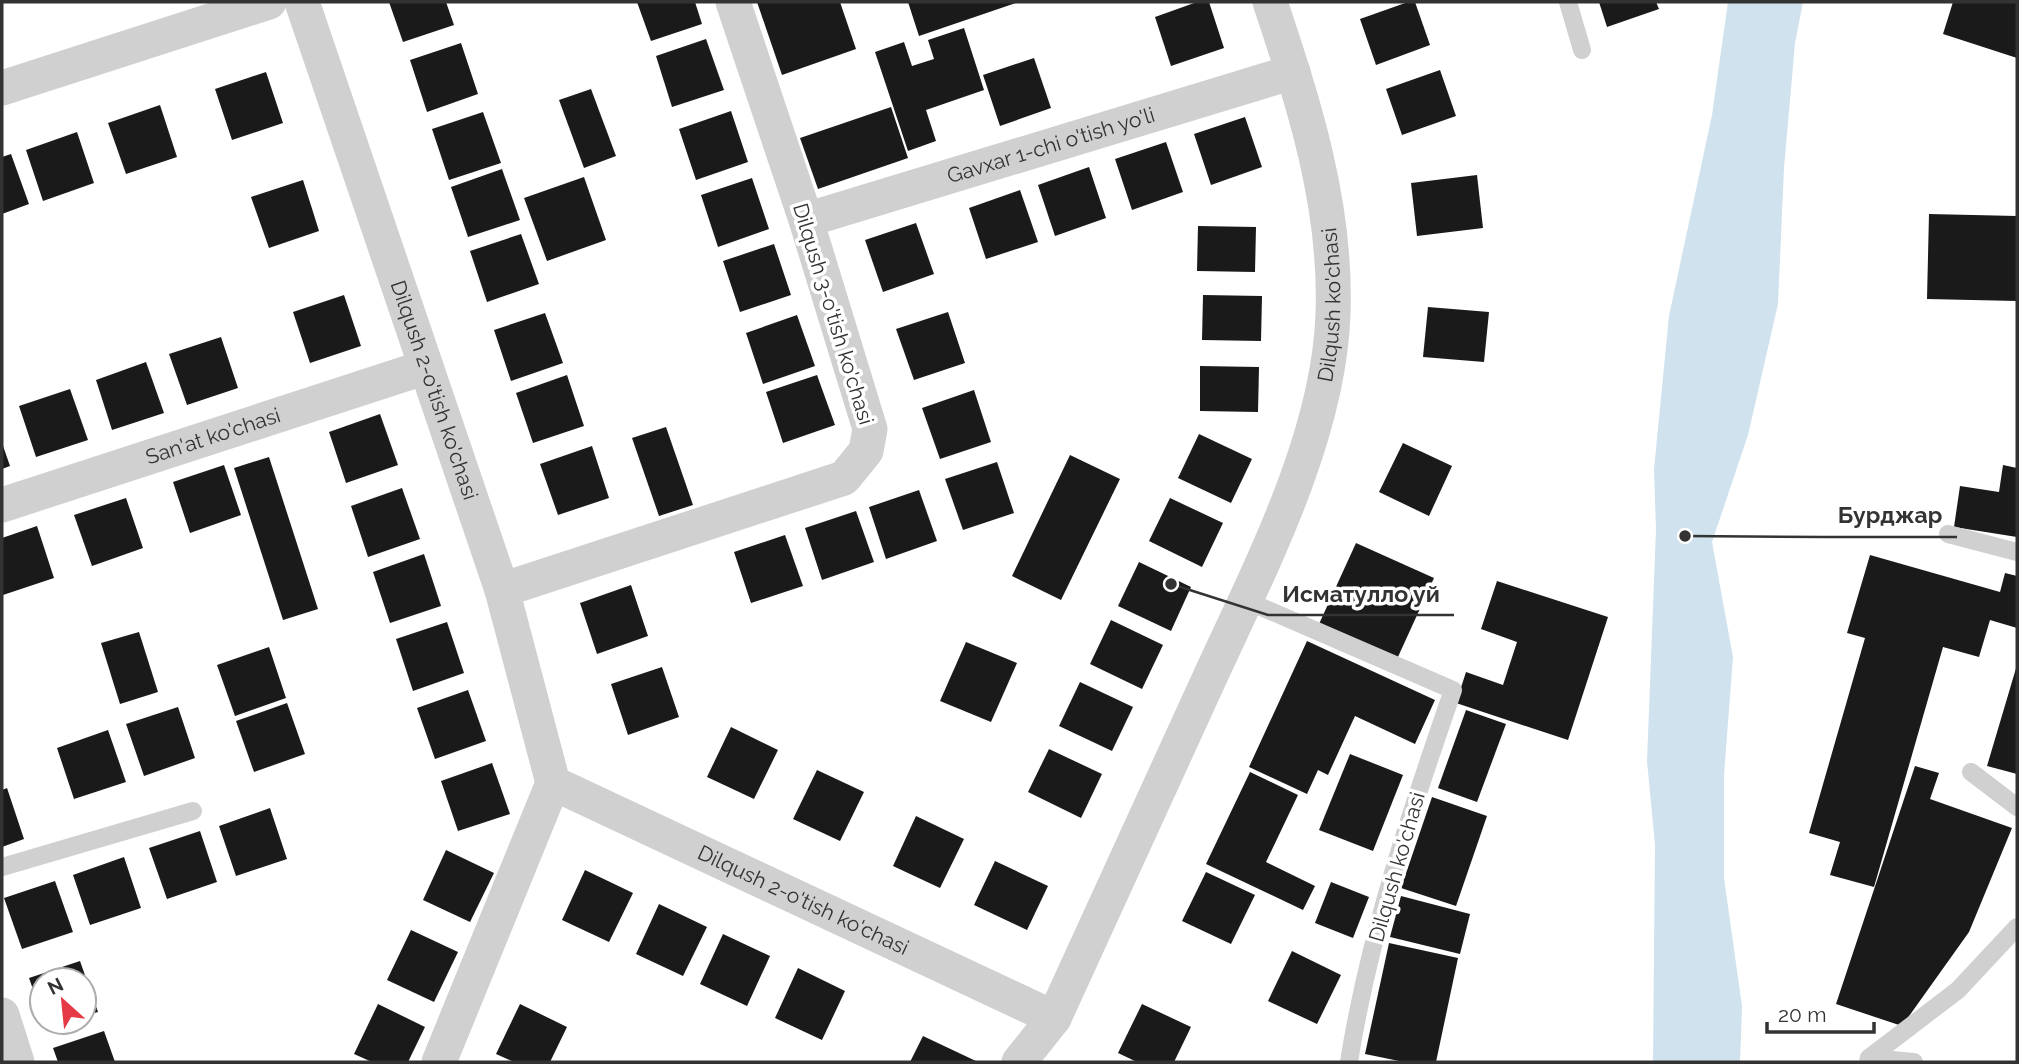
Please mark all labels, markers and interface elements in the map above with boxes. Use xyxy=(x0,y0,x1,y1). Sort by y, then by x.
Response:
street label: Gavxar 1-chi o'tish yo'li xyxy=(944,102,1158,188)
street label: Dilqush 3-o'tish ko'chasi xyxy=(788,200,879,428)
street label: Dilqush ko'chasi xyxy=(1312,226,1345,384)
street label: Dilqush 2-o'tish ko'chasi xyxy=(386,277,483,503)
street label: San'at ko'chasi xyxy=(142,402,284,469)
callout: Бурджар xyxy=(1824,493,1957,537)
text: Бурджар xyxy=(1838,501,1942,528)
callout: Исматулло уй xyxy=(1268,571,1454,615)
text: Исматулло уй xyxy=(1282,580,1440,607)
street label: Dilqush ko'chasi xyxy=(1363,789,1430,945)
street label: Dilqush 2-o'tish ko'chasi xyxy=(694,840,913,960)
north arrow xyxy=(28,966,98,1036)
text: N xyxy=(44,973,67,999)
scale bar xyxy=(1767,990,1874,1034)
text: 20 m xyxy=(1778,1002,1826,1027)

